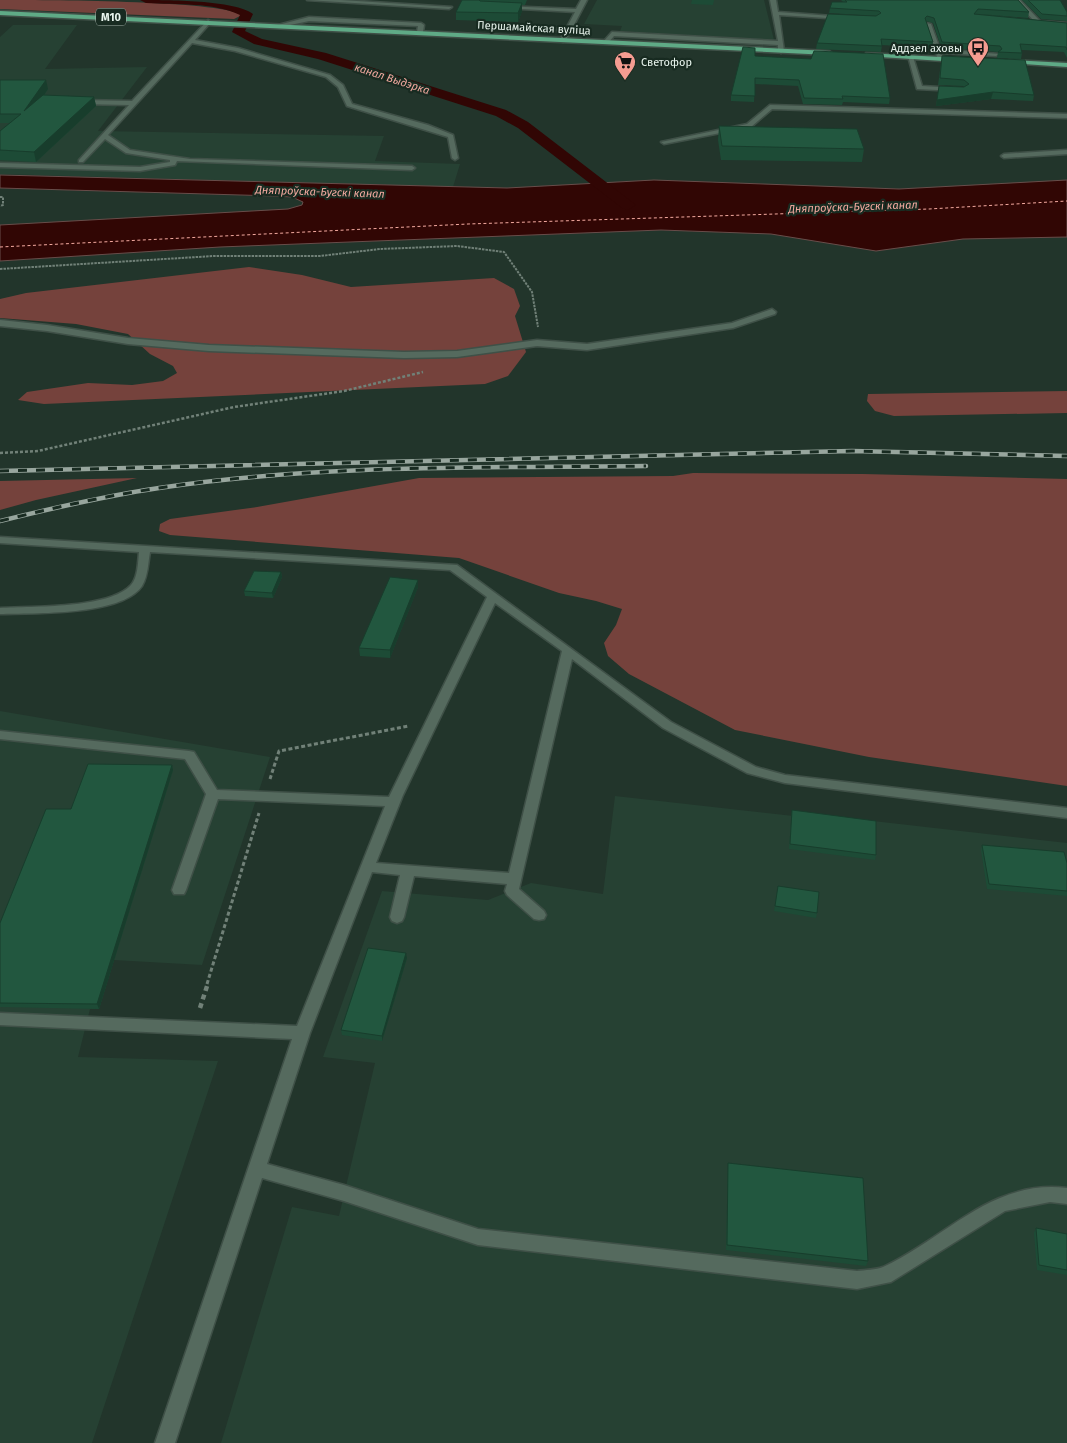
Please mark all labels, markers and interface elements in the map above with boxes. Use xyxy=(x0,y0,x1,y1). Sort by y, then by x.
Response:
road number: М10 xyxy=(96,8,126,26)
street label: Першамайская вуліца xyxy=(477,19,591,37)
bus stop icon: Аддзел аховы xyxy=(966,36,990,67)
place label: Аддзел аховы xyxy=(891,42,962,55)
supermarket icon: Светофор xyxy=(613,50,637,81)
place label: Светофор xyxy=(641,56,692,69)
water label: канал Выдэрка xyxy=(353,61,431,97)
water label: Дняпроўска-Бугскі канал xyxy=(254,183,385,201)
water label: Дняпроўска-Бугскі канал xyxy=(787,198,918,216)

